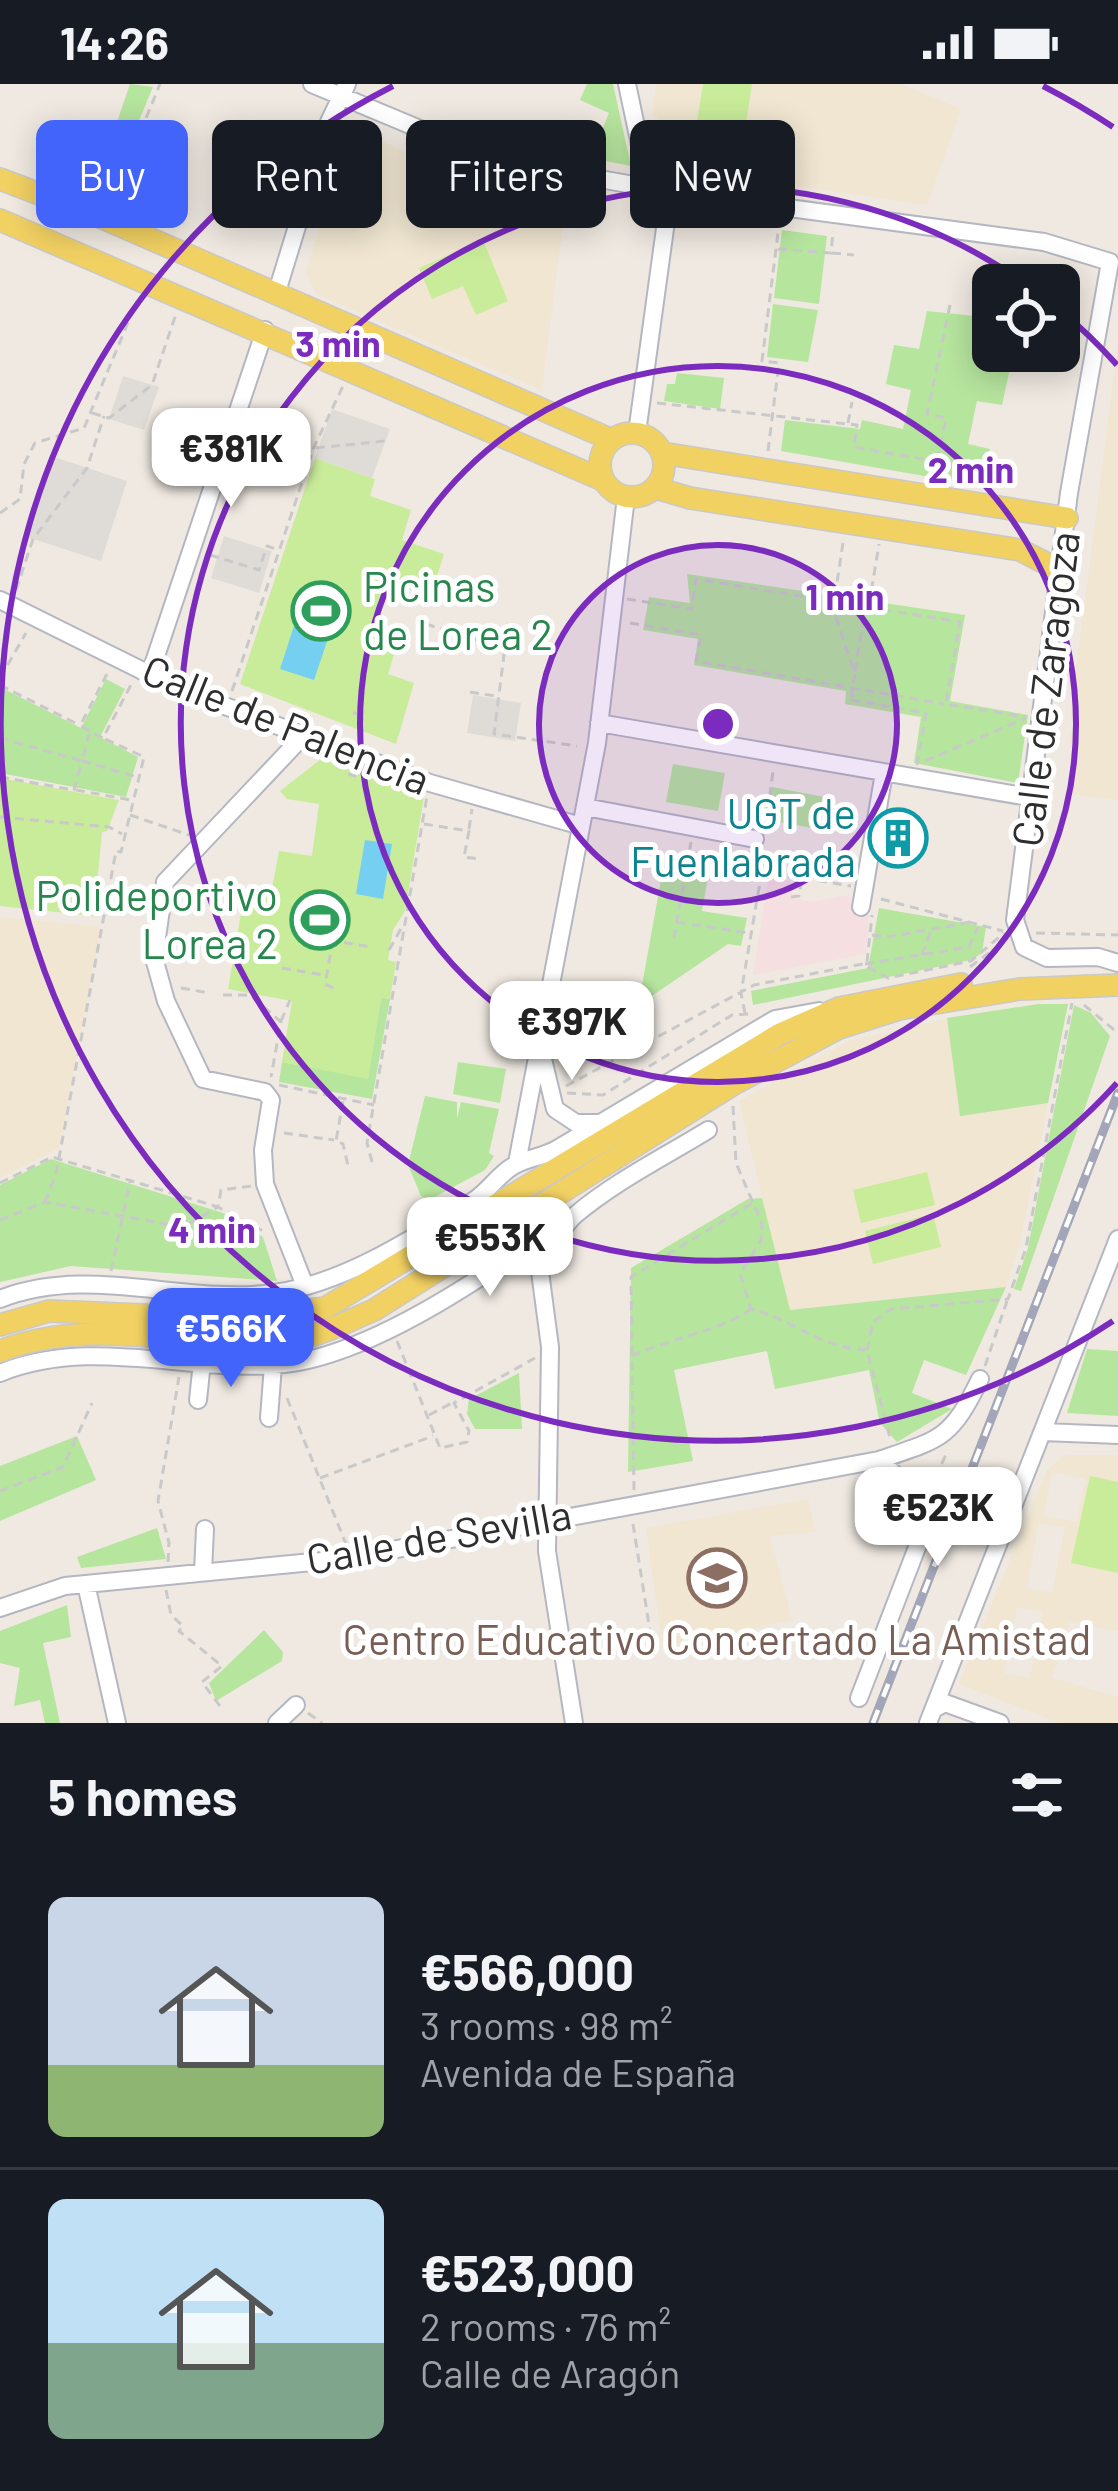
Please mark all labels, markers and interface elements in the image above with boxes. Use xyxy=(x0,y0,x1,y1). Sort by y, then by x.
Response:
text: 14:26 xyxy=(60,15,169,69)
chip: Buy xyxy=(36,120,188,228)
chip: Rent xyxy=(212,120,382,228)
chip: Filters xyxy=(406,120,606,228)
chip: New xyxy=(630,120,795,228)
map controls xyxy=(972,264,1080,372)
button: locate xyxy=(972,264,1080,372)
text: 3 min xyxy=(295,321,381,364)
pin: €381K xyxy=(147,408,315,510)
text: €381K xyxy=(179,423,283,470)
text: 2 min xyxy=(928,447,1014,490)
street label: Calle de Zaragoza xyxy=(1000,528,1089,849)
place label: Picinas de Lorea 2 xyxy=(363,560,553,658)
text: 1 min xyxy=(806,574,884,617)
sports icon: Picinas de Lorea 2 xyxy=(290,580,352,642)
street label: Calle de Palencia xyxy=(136,643,438,803)
centre of rings xyxy=(697,703,739,745)
place label: UGT de Fuenlabrada xyxy=(630,787,856,885)
building icon: UGT de Fuenlabrada xyxy=(867,807,929,869)
place label: Polideportivo Lorea 2 xyxy=(36,869,278,967)
sports icon: Polideportivo Lorea 2 xyxy=(289,889,351,951)
pin: €397K xyxy=(488,981,656,1083)
text: €397K xyxy=(517,996,627,1043)
pin: €553K xyxy=(406,1197,574,1299)
text: 4 min xyxy=(168,1207,256,1250)
text: €553K xyxy=(434,1212,546,1259)
pin: €566K xyxy=(147,1288,315,1390)
text: €566K xyxy=(175,1303,287,1350)
pin: €523K xyxy=(854,1467,1022,1569)
text: €523K xyxy=(882,1482,994,1529)
street label: Calle de Sevilla xyxy=(302,1487,575,1583)
school or university icon: Centro Educativo Concertado La Amistad xyxy=(686,1547,748,1609)
place label: Centro Educativo Concertado La Amistad xyxy=(343,1613,1091,1663)
icon: filters xyxy=(1004,1762,1070,1828)
text: 5 homes xyxy=(48,1765,237,1826)
text: €566,000 xyxy=(420,1940,634,2001)
icon: home xyxy=(144,1945,288,2089)
text: 3 rooms · 98 m² xyxy=(420,2001,673,2048)
text: Avenida de España xyxy=(420,2048,736,2095)
text: €523,000 xyxy=(420,2241,635,2302)
icon: home xyxy=(144,2247,288,2391)
text: 2 rooms · 76 m² xyxy=(420,2302,671,2349)
text: Calle de Aragón xyxy=(420,2349,680,2396)

